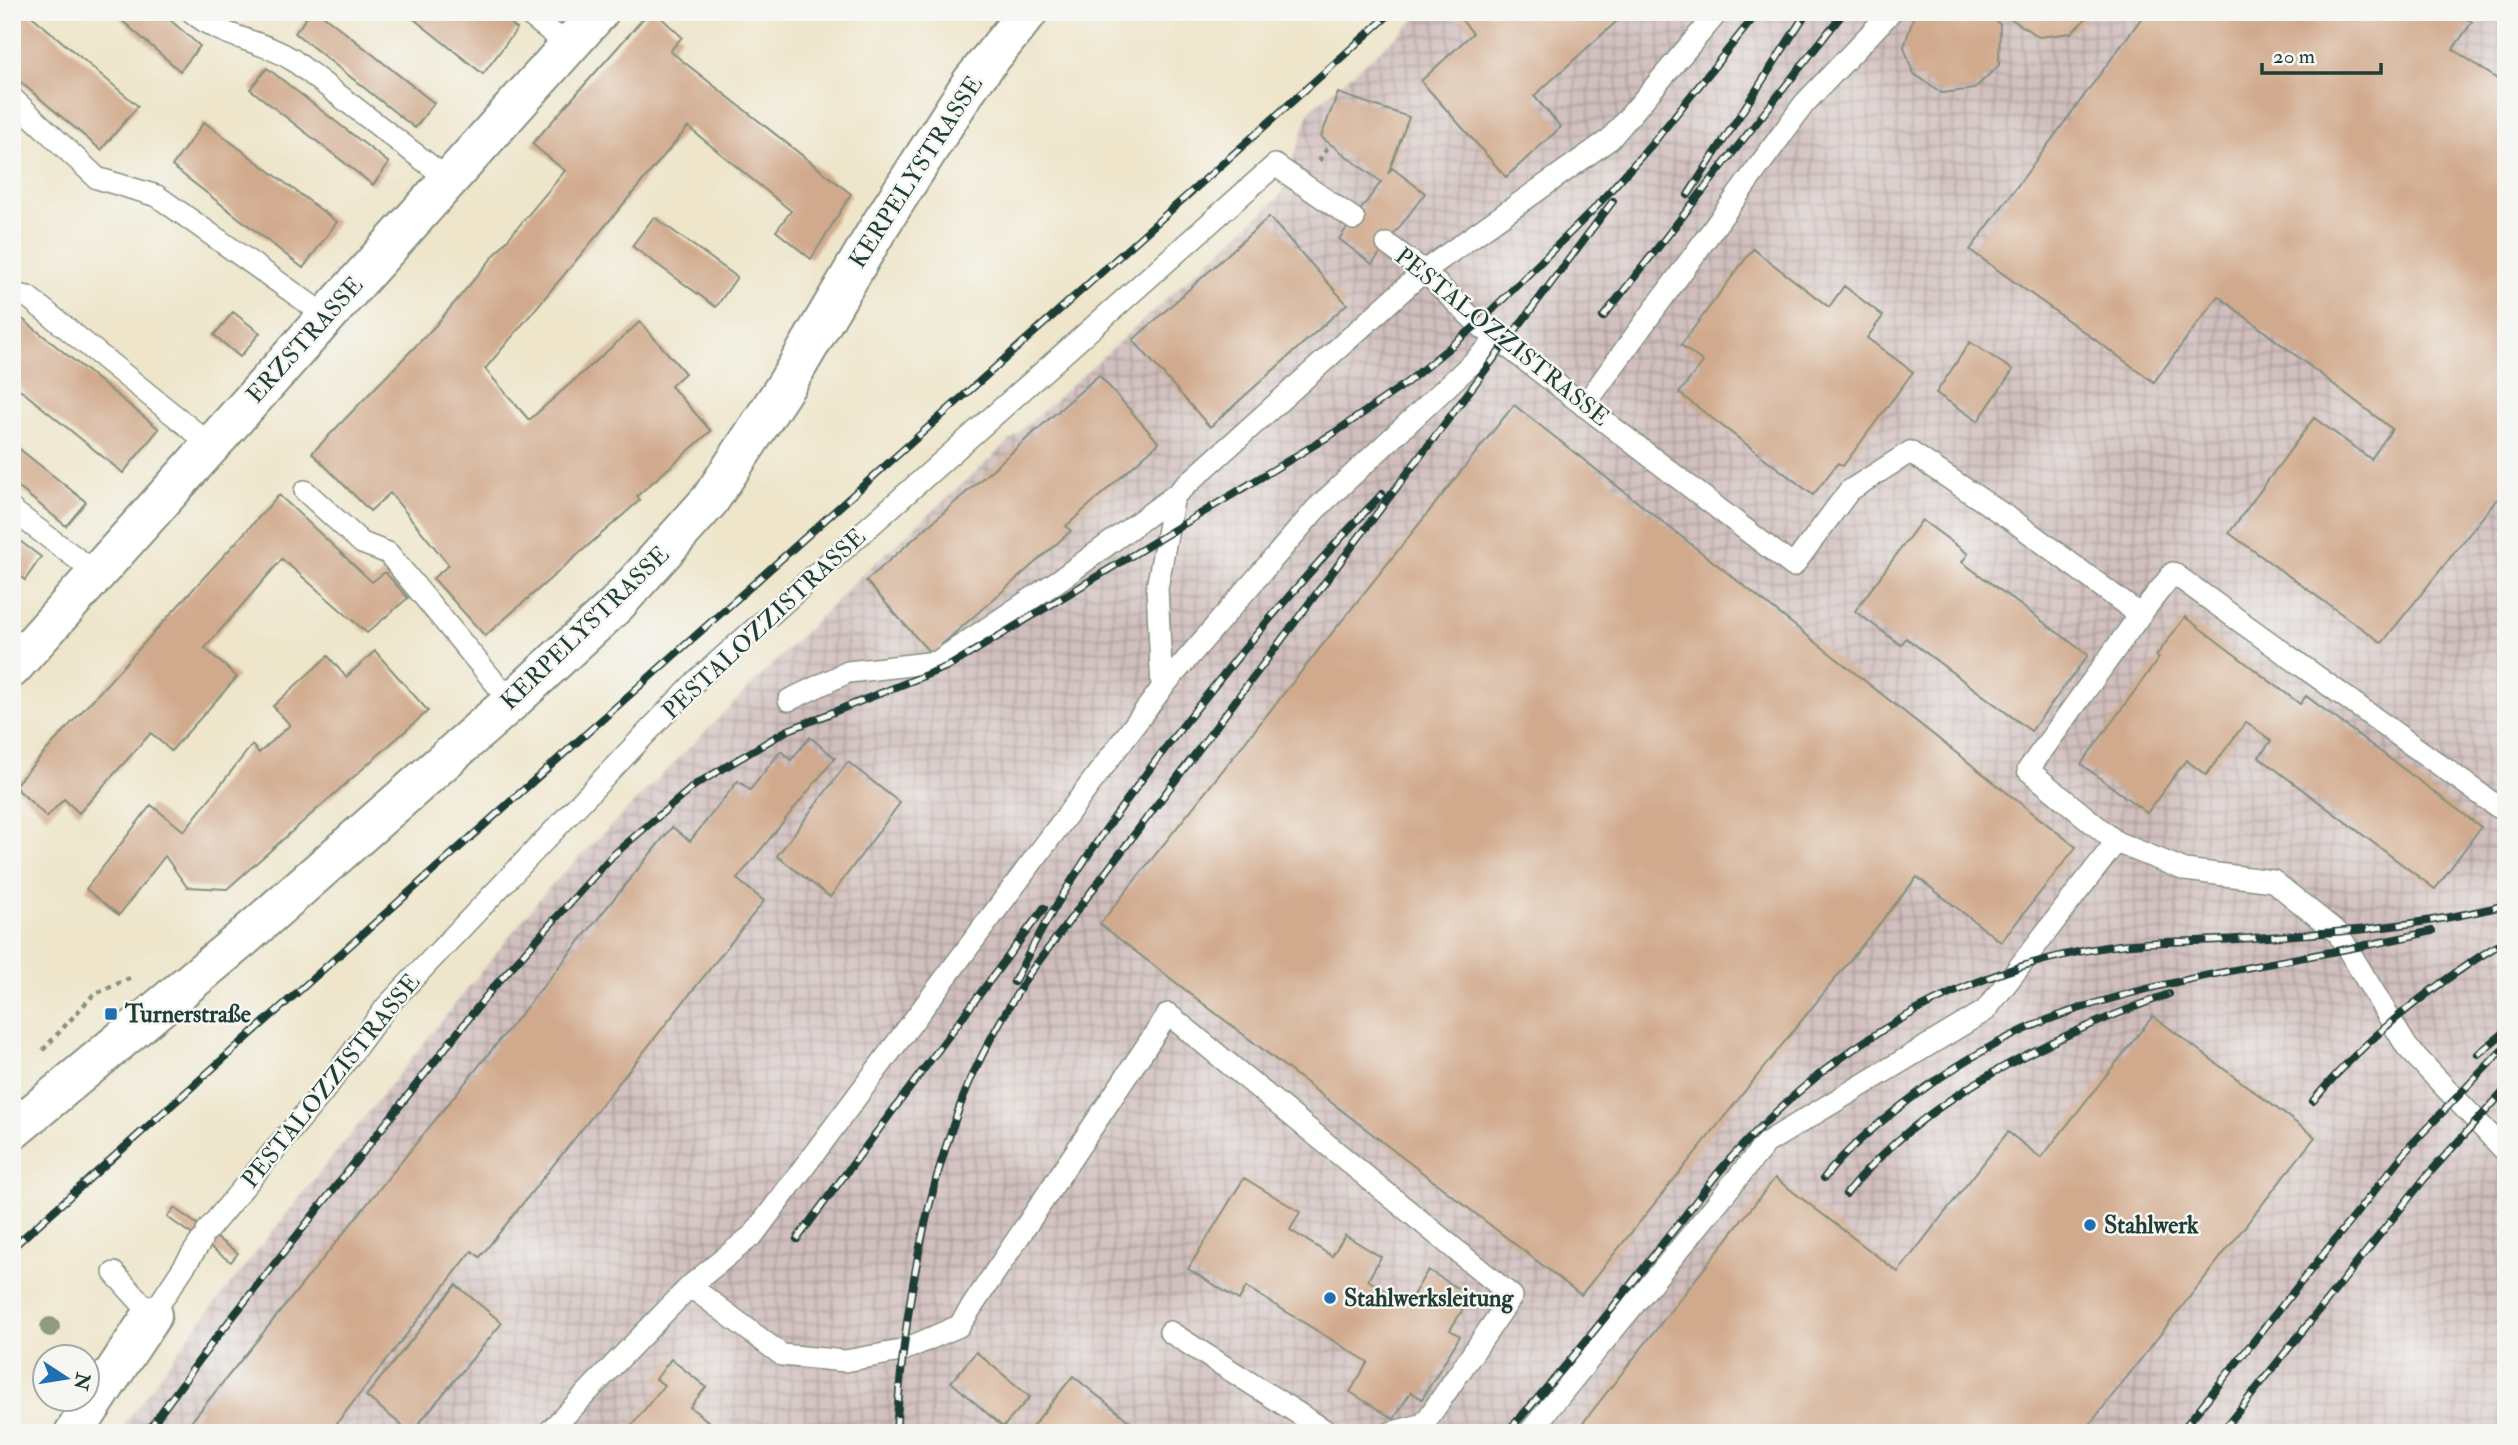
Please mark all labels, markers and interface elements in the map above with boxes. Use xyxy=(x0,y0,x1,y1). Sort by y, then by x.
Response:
scale bar xyxy=(2262,32,2382,76)
text: 20 m xyxy=(2273,43,2315,70)
street label: KERPELYSTRASSE xyxy=(842,70,990,274)
street label: PESTALOZZISTRASSE xyxy=(1388,241,1616,433)
street label: ERZSTRASSE xyxy=(240,270,370,410)
street label: PESTALOZZISTRASSE xyxy=(656,522,872,726)
street label: KERPELYSTRASSE xyxy=(494,539,676,717)
street label: PESTALOZZISTRASSE xyxy=(235,967,427,1195)
place label: Turnerstraße xyxy=(124,999,251,1030)
marker: Turnerstraße xyxy=(103,1006,119,1022)
place label: Stahlwerk xyxy=(2104,1210,2199,1241)
marker: Stahlwerk xyxy=(2082,1217,2098,1233)
place label: Stahlwerksleitung xyxy=(1344,1283,1514,1314)
marker: Stahlwerksleitung xyxy=(1322,1290,1338,1306)
north arrow xyxy=(32,1344,102,1414)
text: N xyxy=(68,1370,95,1393)

